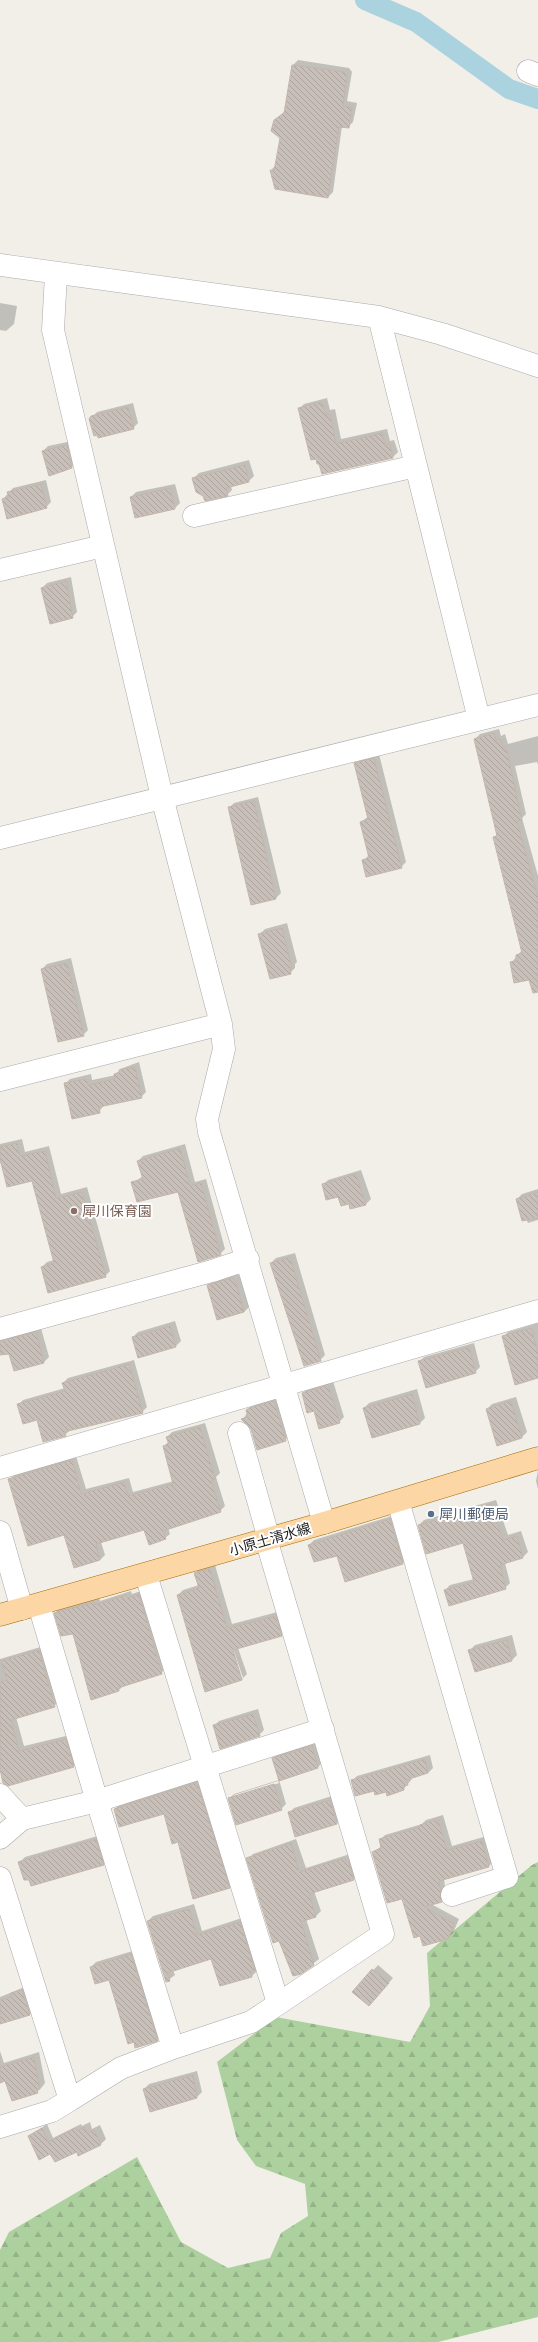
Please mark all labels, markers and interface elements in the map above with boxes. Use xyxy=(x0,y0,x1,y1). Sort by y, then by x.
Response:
place label: 犀川保育園 xyxy=(82,1203,152,1219)
marker: 犀川保育園 xyxy=(69,1206,79,1216)
place label: 犀川郵便局 xyxy=(439,1506,509,1522)
marker: 犀川郵便局 xyxy=(426,1509,436,1519)
street label: 小原土清水線 xyxy=(227,1520,313,1558)

